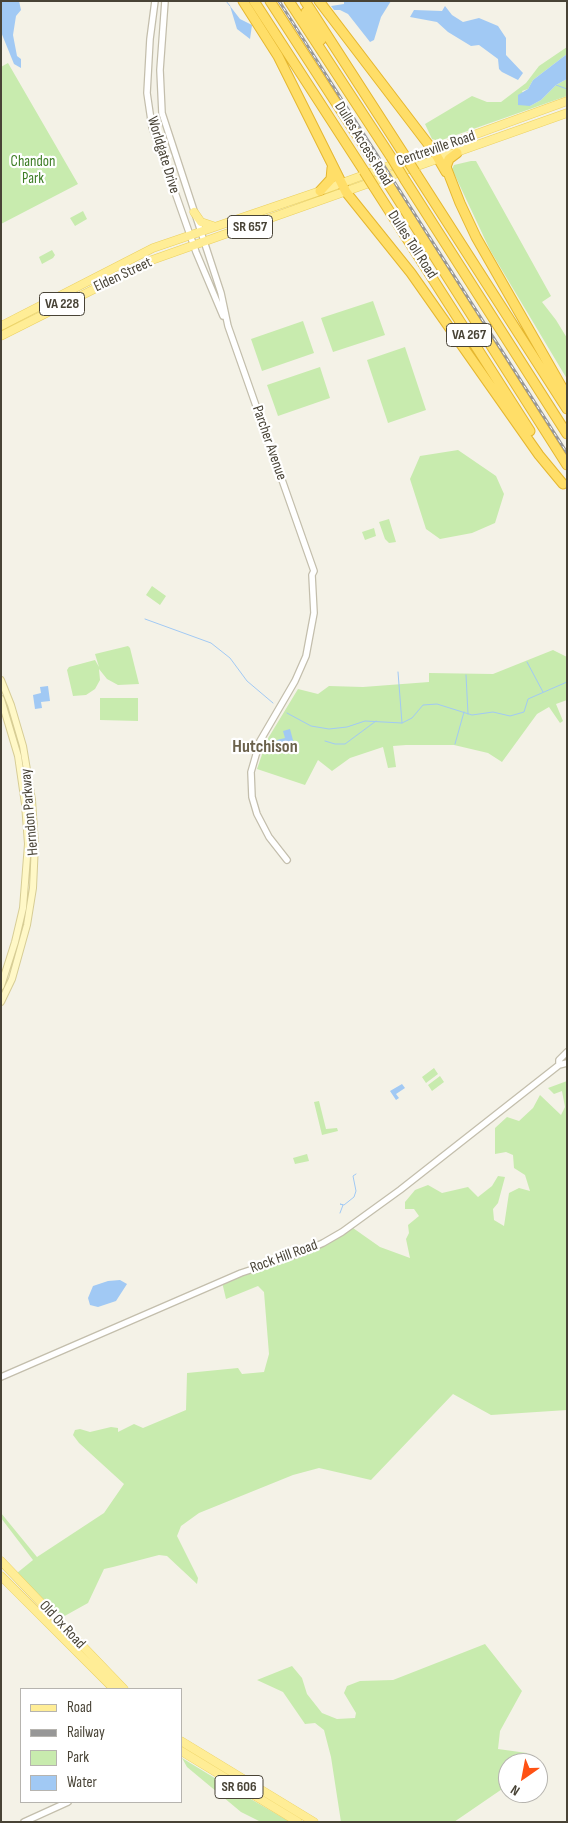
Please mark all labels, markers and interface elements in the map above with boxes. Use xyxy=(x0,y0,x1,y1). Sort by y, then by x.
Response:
street label: Dulles Access Road xyxy=(330,99,396,189)
street label: Worldgate Drive xyxy=(143,114,183,196)
street label: Centreville Road xyxy=(394,127,478,171)
park label: Chandon Park xyxy=(11,153,55,188)
street label: Dulles Toll Road xyxy=(383,208,441,282)
road number: SR 657 xyxy=(228,216,272,238)
street label: Elden Street xyxy=(91,254,155,296)
road number: VA 228 xyxy=(40,292,84,316)
road number: VA 267 xyxy=(446,324,492,346)
street label: Parcher Avenue xyxy=(248,403,290,483)
district label: Hutchison xyxy=(232,736,298,758)
street label: Herndon Parkway xyxy=(17,768,43,856)
street label: Rock Hill Road xyxy=(248,1236,320,1278)
street label: Old Ox Road xyxy=(35,1597,89,1653)
legend xyxy=(20,1688,182,1803)
text: Road xyxy=(67,1698,92,1717)
text: Railway xyxy=(67,1723,105,1742)
text: Park xyxy=(67,1748,89,1767)
north arrow xyxy=(498,1753,548,1803)
text: Water xyxy=(67,1773,97,1792)
road number: SR 606 xyxy=(215,1775,263,1798)
text: N xyxy=(507,1781,523,1799)

